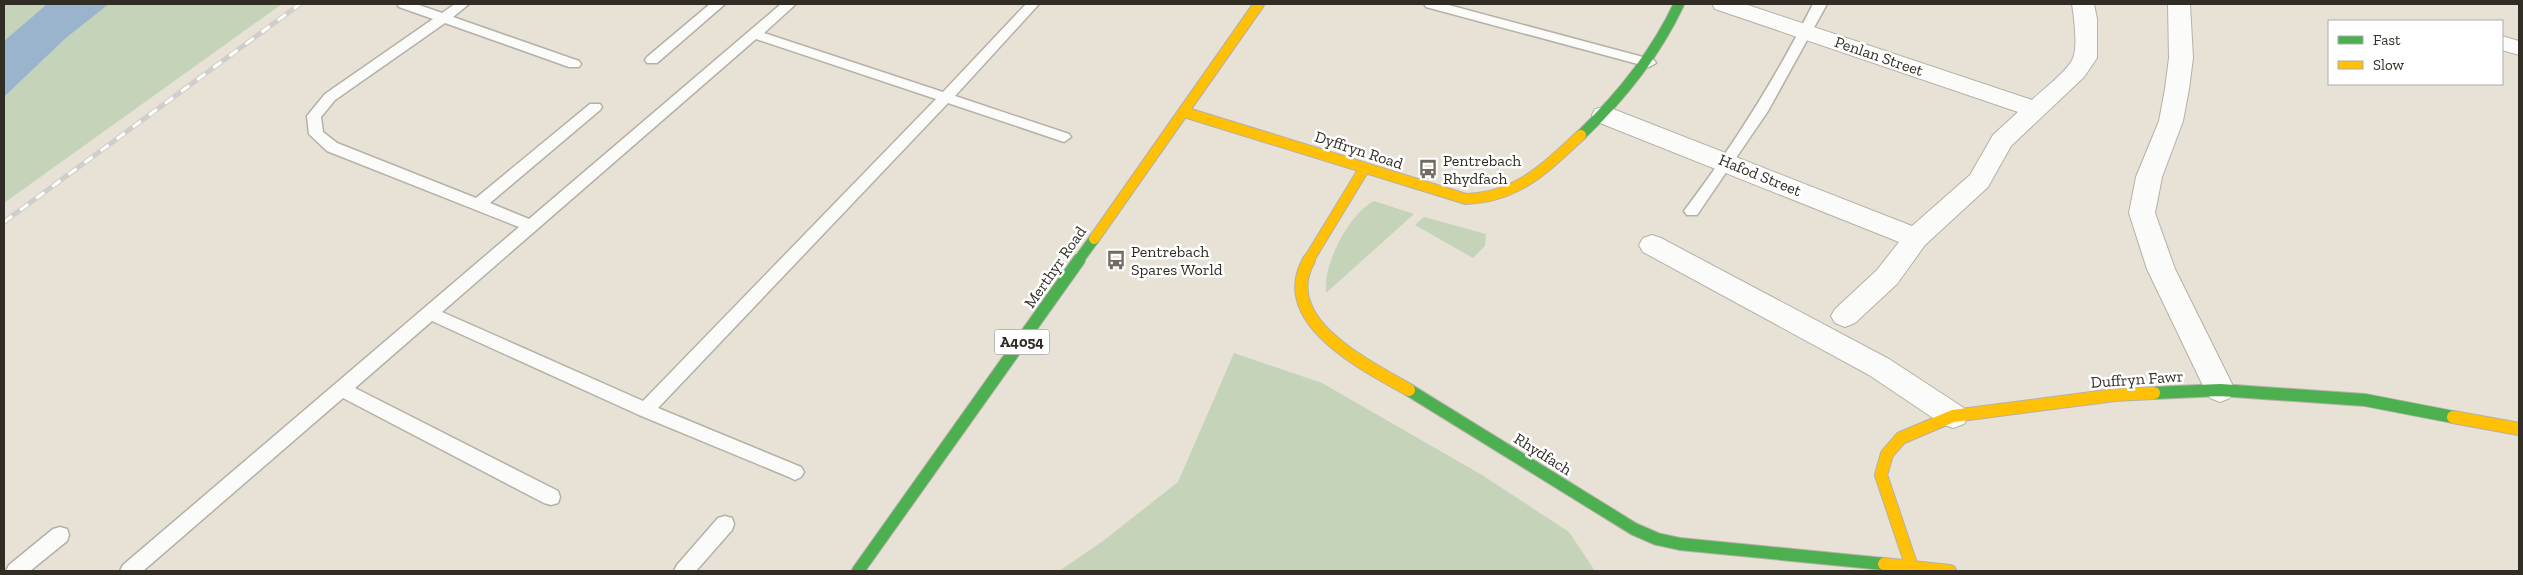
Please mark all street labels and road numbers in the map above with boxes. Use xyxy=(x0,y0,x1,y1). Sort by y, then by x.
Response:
street label: Penlan Street xyxy=(1832,32,1926,80)
street label: Dyffryn Road xyxy=(1313,127,1406,173)
street label: Hafod Street xyxy=(1716,150,1804,200)
street label: Merthyr Road xyxy=(1020,222,1090,311)
road number: A4054 xyxy=(994,330,1050,354)
street label: Duffryn Fawr xyxy=(2090,366,2184,392)
street label: Rhydfach xyxy=(1511,429,1575,479)

